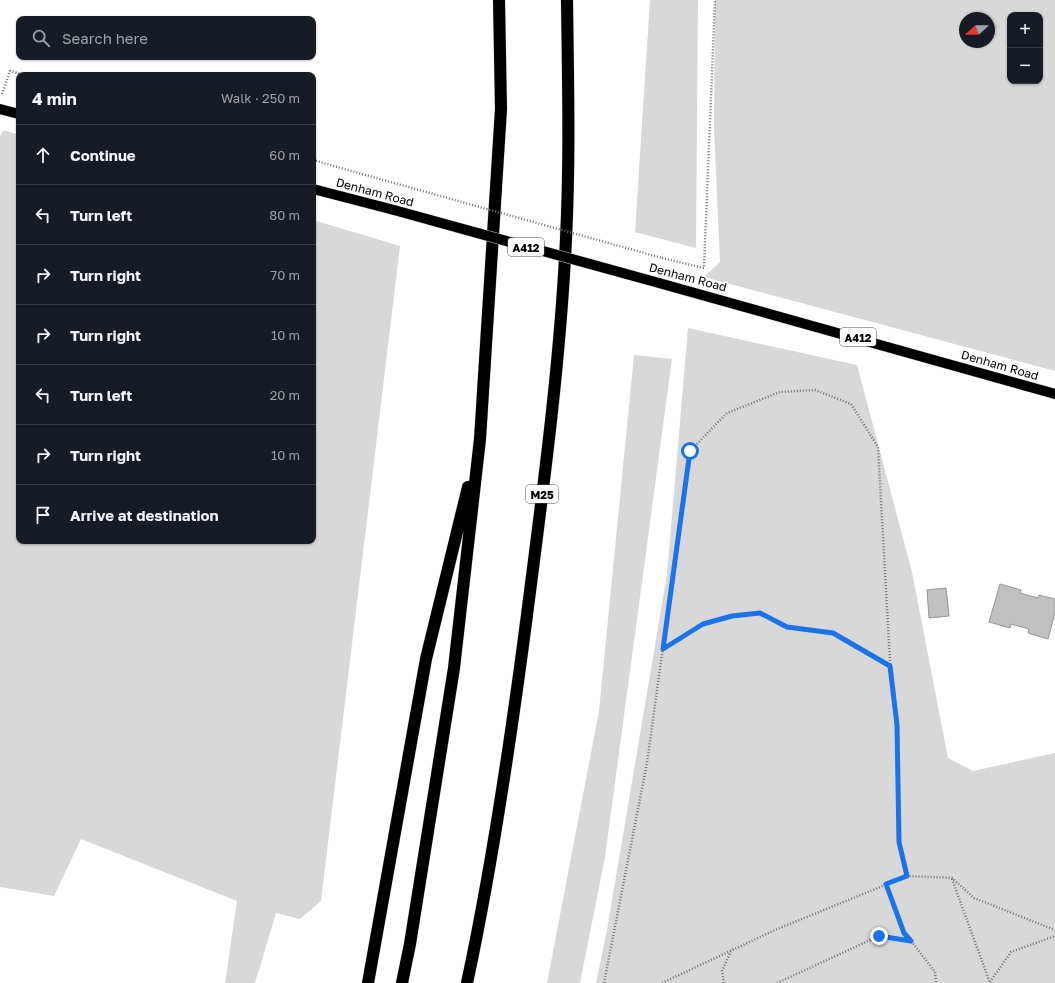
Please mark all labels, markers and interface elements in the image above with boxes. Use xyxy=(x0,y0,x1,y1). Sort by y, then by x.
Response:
north arrow xyxy=(959,12,995,48)
map controls xyxy=(1007,12,1043,84)
button: + xyxy=(1007,12,1043,48)
search box xyxy=(16,16,316,60)
icon: search xyxy=(30,27,52,49)
text: Search here xyxy=(62,29,148,47)
button: − xyxy=(1007,48,1043,84)
text: 4 min xyxy=(32,88,77,109)
text: Walk · 250 m xyxy=(221,90,300,106)
icon: ahead xyxy=(32,144,54,166)
text: Continue xyxy=(70,146,136,164)
text: 60 m xyxy=(269,147,300,163)
street label: Denham Road xyxy=(334,174,416,210)
icon: left xyxy=(32,204,54,226)
text: Turn left xyxy=(70,206,132,224)
text: 80 m xyxy=(269,207,300,223)
road number: A412 xyxy=(508,238,544,256)
street label: Denham Road xyxy=(647,259,729,295)
icon: right xyxy=(32,264,54,286)
text: Turn right xyxy=(70,266,141,284)
text: 70 m xyxy=(270,267,300,283)
icon: right xyxy=(32,324,54,346)
text: Turn right xyxy=(70,326,141,344)
text: 10 m xyxy=(271,327,300,343)
road number: A412 xyxy=(840,328,876,346)
street label: Denham Road xyxy=(960,347,1040,383)
icon: left xyxy=(32,384,54,406)
text: Turn left xyxy=(70,386,132,404)
text: 20 m xyxy=(270,387,300,403)
route start xyxy=(681,442,699,460)
icon: right xyxy=(32,444,54,466)
text: Turn right xyxy=(70,446,141,464)
text: 10 m xyxy=(271,447,300,463)
road number: M25 xyxy=(526,485,558,503)
icon: arrive xyxy=(32,504,54,526)
text: Arrive at destination xyxy=(70,506,219,524)
route end xyxy=(870,927,888,945)

